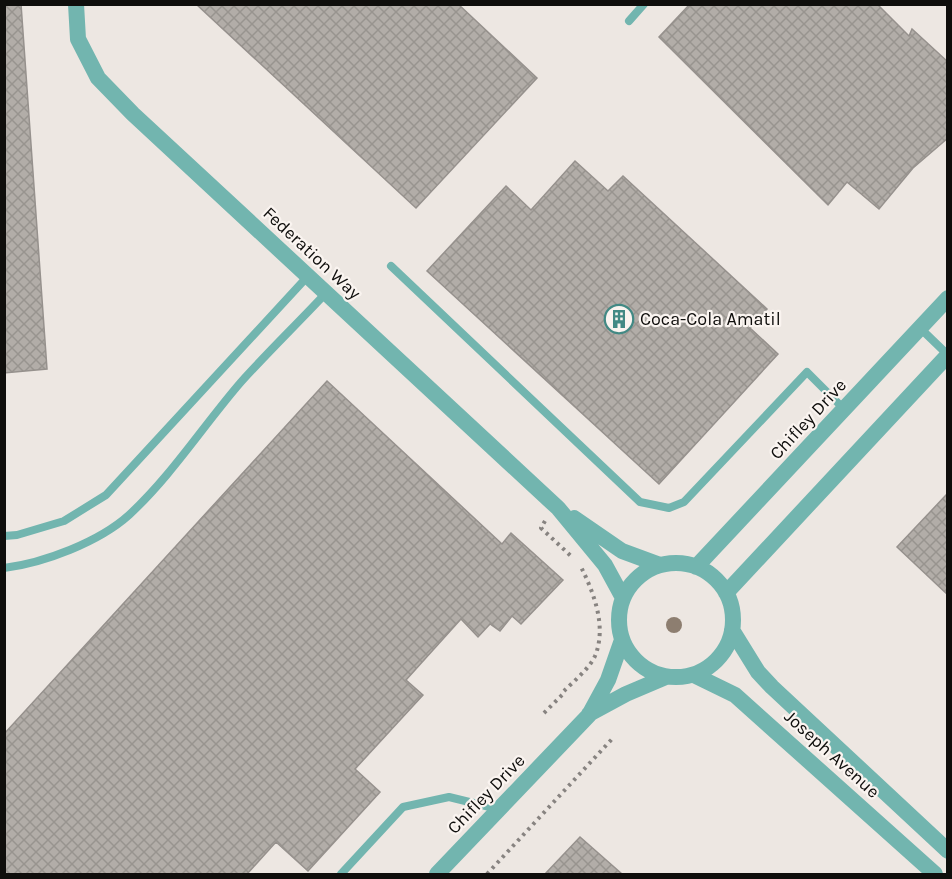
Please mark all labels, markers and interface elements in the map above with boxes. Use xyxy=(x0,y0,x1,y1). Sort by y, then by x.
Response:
street label: Federation Way xyxy=(259,202,366,304)
building icon: Coca-Cola Amatil xyxy=(603,303,635,335)
place label: Coca-Cola Amatil xyxy=(640,308,781,330)
street label: Chifley Drive xyxy=(765,374,851,464)
street label: Joseph Avenue xyxy=(780,705,884,803)
street label: Chifley Drive xyxy=(443,750,529,838)

